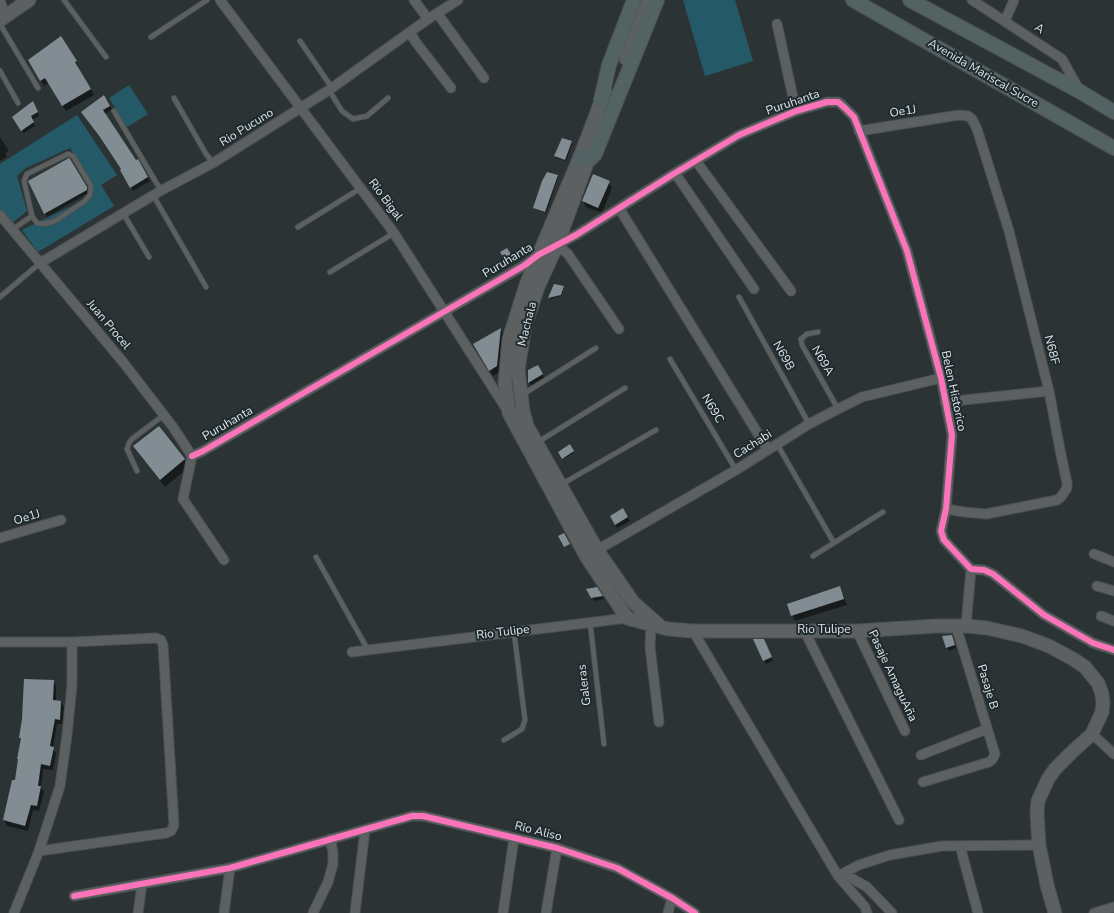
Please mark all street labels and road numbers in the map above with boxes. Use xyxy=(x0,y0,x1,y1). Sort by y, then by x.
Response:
street label: A xyxy=(1031,21,1047,37)
street label: Avenida Mariscal Sucre xyxy=(925,36,1041,112)
street label: Puruhanta xyxy=(764,87,822,119)
street label: Oe1J xyxy=(889,103,917,121)
street label: Rio Pucuno xyxy=(217,106,277,150)
street label: Rio Bigal xyxy=(365,176,405,224)
street label: Puruhanta xyxy=(480,240,536,282)
street label: Juan Procel xyxy=(83,297,133,353)
street label: Machala xyxy=(516,300,540,348)
street label: N68F xyxy=(1040,334,1062,366)
street label: N69B xyxy=(769,339,797,373)
street label: N69A xyxy=(808,344,836,378)
street label: Belen Historico xyxy=(937,349,969,433)
street label: N69C xyxy=(698,392,726,426)
street label: Puruhanta xyxy=(200,404,256,444)
street label: Cachabi xyxy=(731,428,775,462)
street label: Oe1J xyxy=(12,507,42,529)
street label: Rio Tulipe xyxy=(476,623,530,643)
street label: Rio Tulipe xyxy=(797,623,851,637)
street label: Pasaje AmaguAña xyxy=(865,628,919,724)
street label: Pasaje B xyxy=(973,663,1001,711)
street label: Galeras xyxy=(575,664,595,706)
street label: Rio Aliso xyxy=(513,819,563,845)

